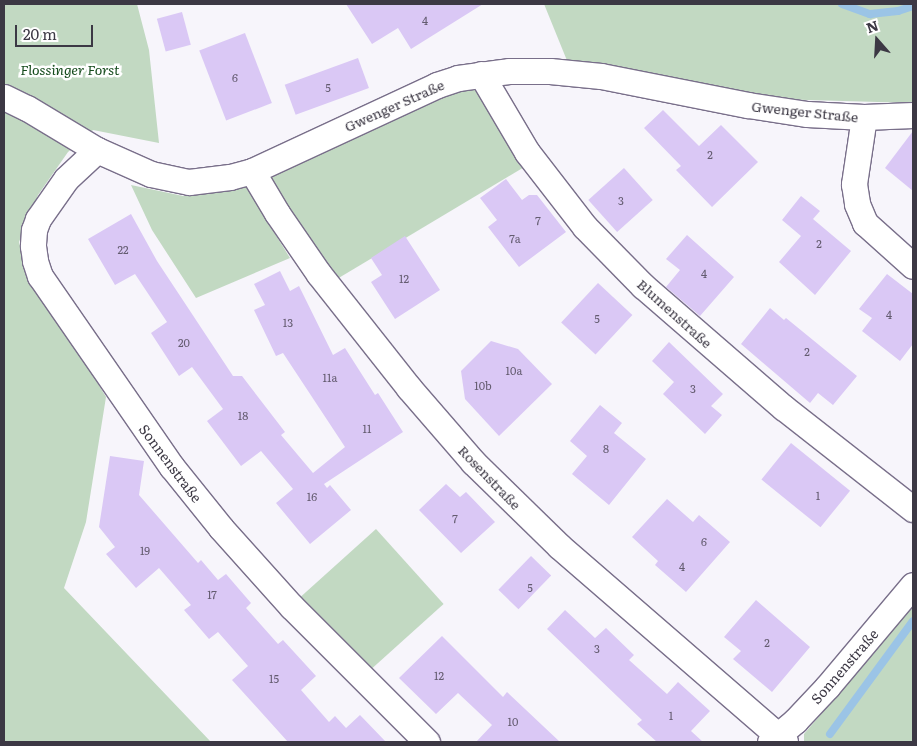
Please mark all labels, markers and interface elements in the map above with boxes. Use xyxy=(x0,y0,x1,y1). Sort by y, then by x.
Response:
house number: 4 xyxy=(422,13,428,27)
text: N xyxy=(863,14,881,37)
scale bar xyxy=(18,15,95,47)
north arrow xyxy=(852,15,902,65)
text: 20 m xyxy=(23,22,57,45)
park label: Flossinger Forst xyxy=(20,61,120,77)
house number: 6 xyxy=(232,70,238,84)
street label: Gwenger Straße xyxy=(342,75,446,135)
house number: 5 xyxy=(325,80,331,94)
street label: Gwenger Straße xyxy=(751,97,859,125)
house number: 2 xyxy=(707,147,713,161)
house number: 3 xyxy=(618,193,624,207)
house number: 7 xyxy=(535,213,541,227)
house number: 7a xyxy=(509,231,521,245)
house number: 2 xyxy=(816,236,822,250)
house number: 22 xyxy=(117,242,129,256)
house number: 4 xyxy=(701,266,707,280)
house number: 12 xyxy=(399,271,409,285)
street label: Blumenstraße xyxy=(634,275,716,351)
house number: 4 xyxy=(886,307,892,321)
house number: 5 xyxy=(594,311,600,325)
house number: 13 xyxy=(283,315,293,329)
house number: 20 xyxy=(178,335,190,349)
house number: 2 xyxy=(804,344,810,358)
house number: 10a xyxy=(506,363,522,377)
house number: 11a xyxy=(323,370,337,384)
house number: 10b xyxy=(474,378,492,392)
house number: 3 xyxy=(690,381,696,395)
house number: 18 xyxy=(238,408,248,422)
street label: Sonnenstraße xyxy=(136,421,206,505)
house number: 11 xyxy=(363,421,371,435)
street label: Rosenstraße xyxy=(455,441,525,513)
house number: 8 xyxy=(603,441,609,455)
house number: 1 xyxy=(816,488,820,502)
house number: 16 xyxy=(307,489,317,503)
house number: 7 xyxy=(452,511,458,525)
house number: 6 xyxy=(701,534,707,548)
house number: 19 xyxy=(140,543,150,557)
house number: 4 xyxy=(679,559,685,573)
house number: 5 xyxy=(527,580,533,594)
house number: 17 xyxy=(207,587,217,601)
street label: Sonnenstraße xyxy=(807,625,881,707)
house number: 2 xyxy=(764,635,770,649)
house number: 3 xyxy=(594,641,600,655)
house number: 12 xyxy=(434,668,444,682)
house number: 15 xyxy=(269,671,279,685)
house number: 1 xyxy=(669,708,673,722)
house number: 10 xyxy=(508,714,518,728)

